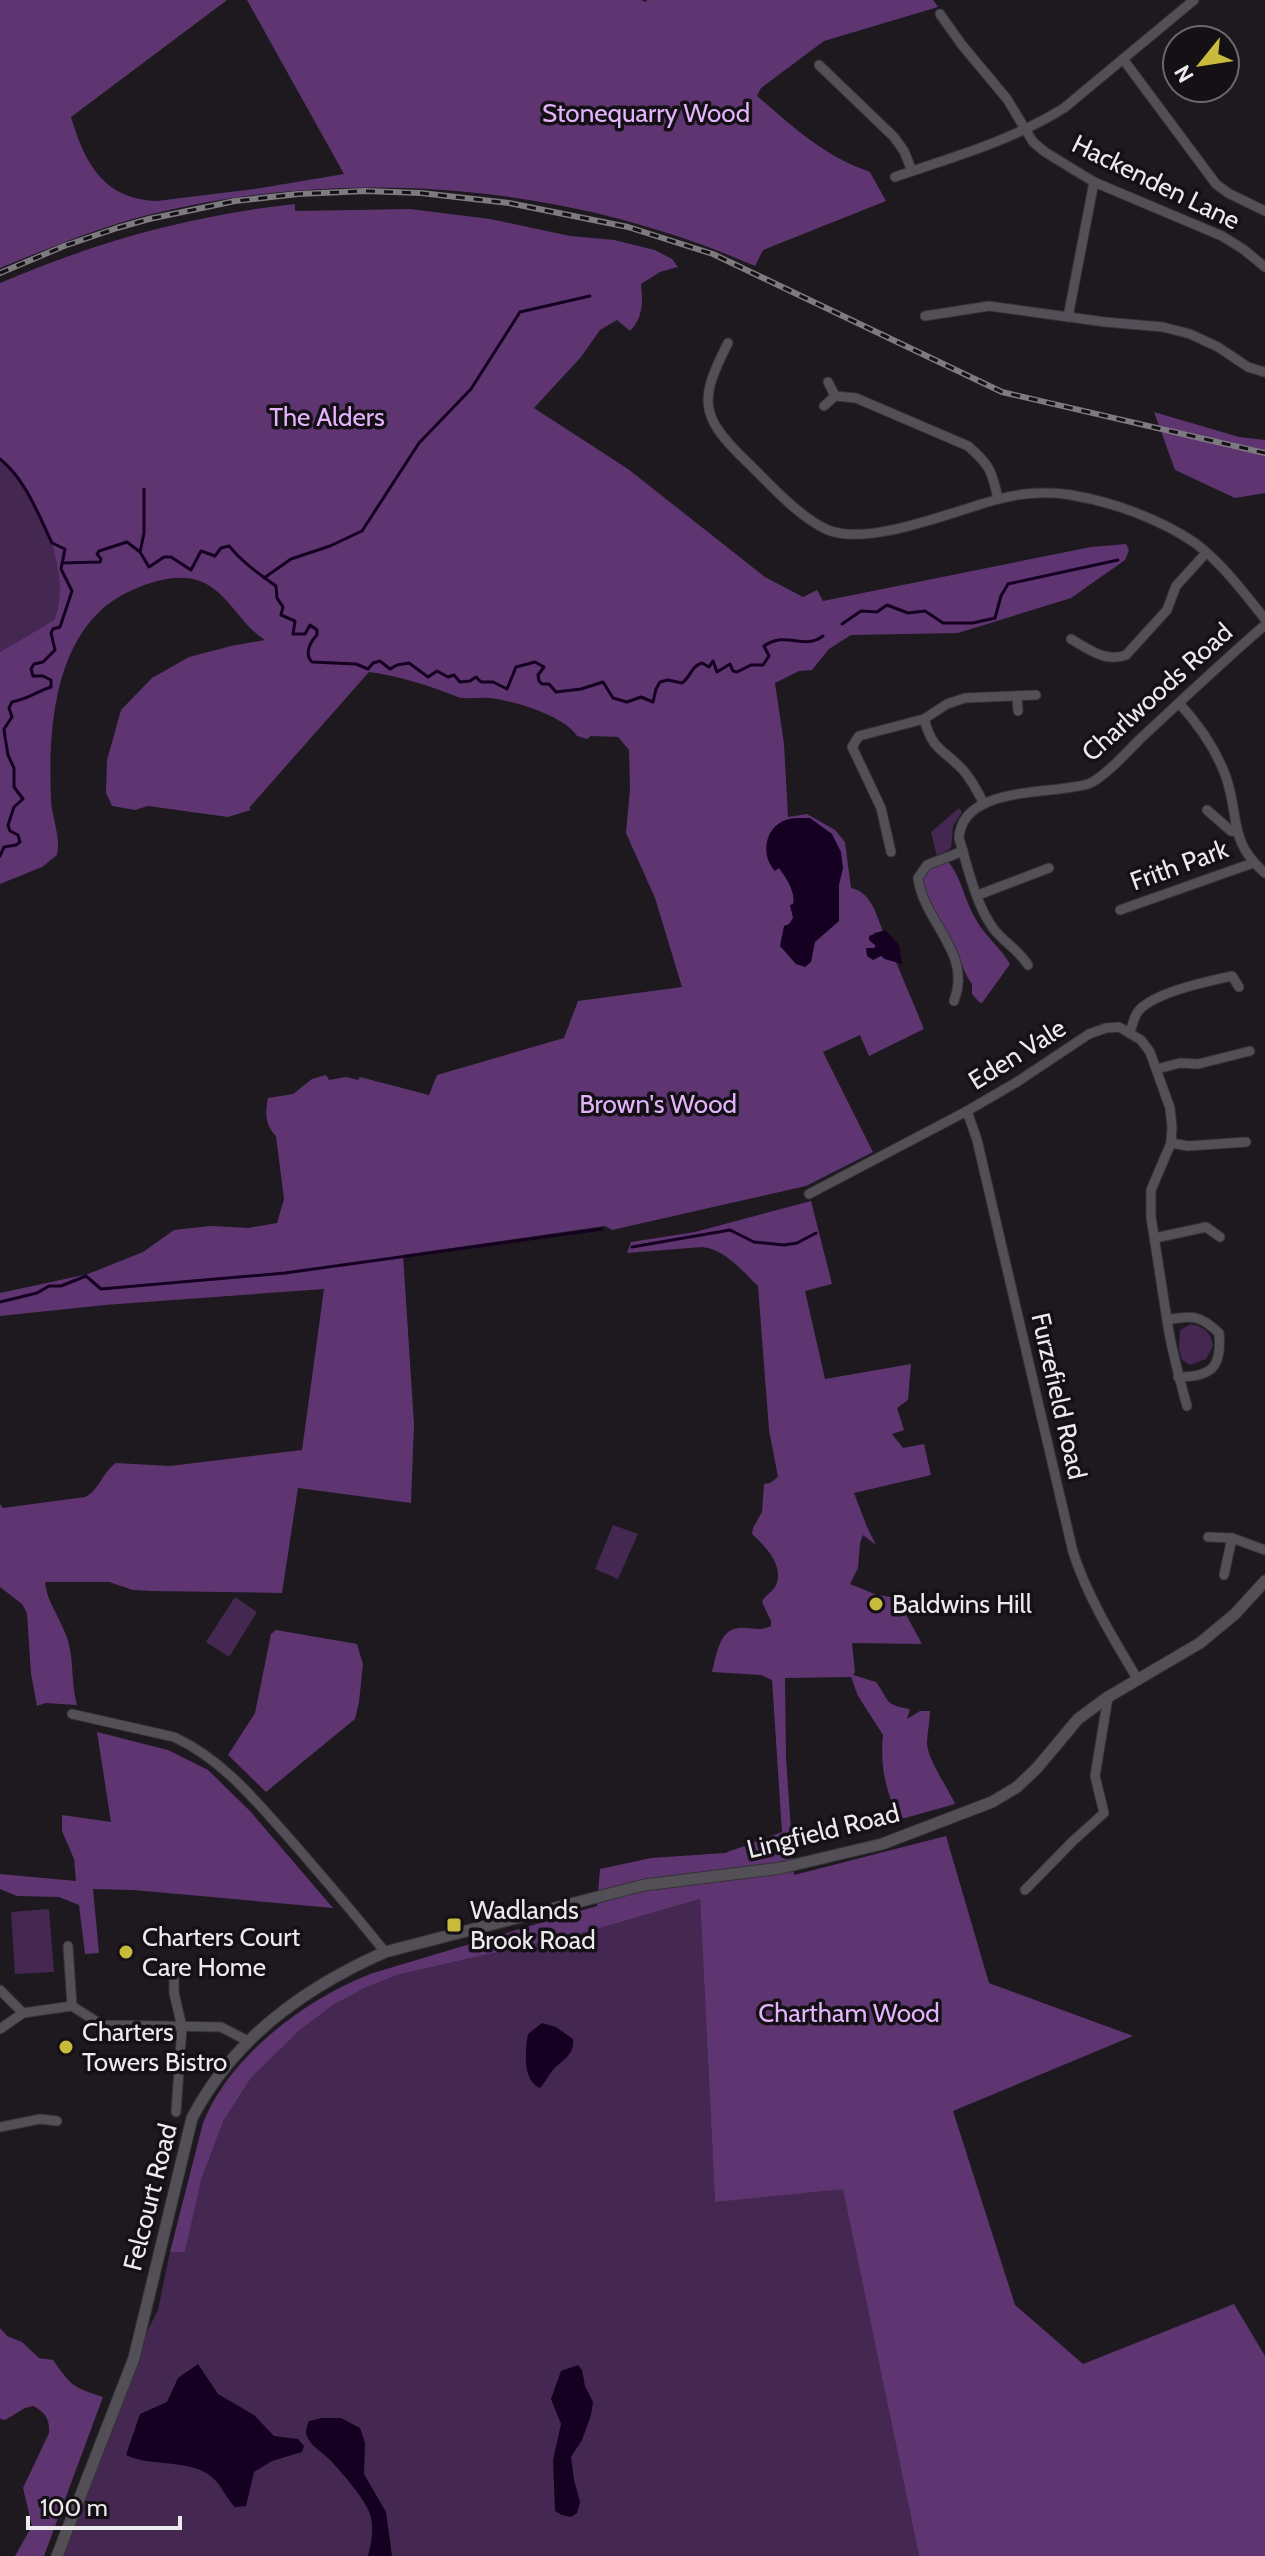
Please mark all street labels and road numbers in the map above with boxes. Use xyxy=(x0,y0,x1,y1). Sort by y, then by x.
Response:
street label: Hackenden Lane xyxy=(1067,128,1245,236)
street label: Charlwoods Road xyxy=(1075,616,1239,768)
street label: Frith Park xyxy=(1126,832,1233,897)
street label: Eden Vale xyxy=(962,1012,1072,1096)
street label: Furzefield Road xyxy=(1024,1310,1094,1482)
street label: Lingfield Road xyxy=(743,1797,903,1865)
street label: Felcourt Road xyxy=(116,2120,184,2274)

